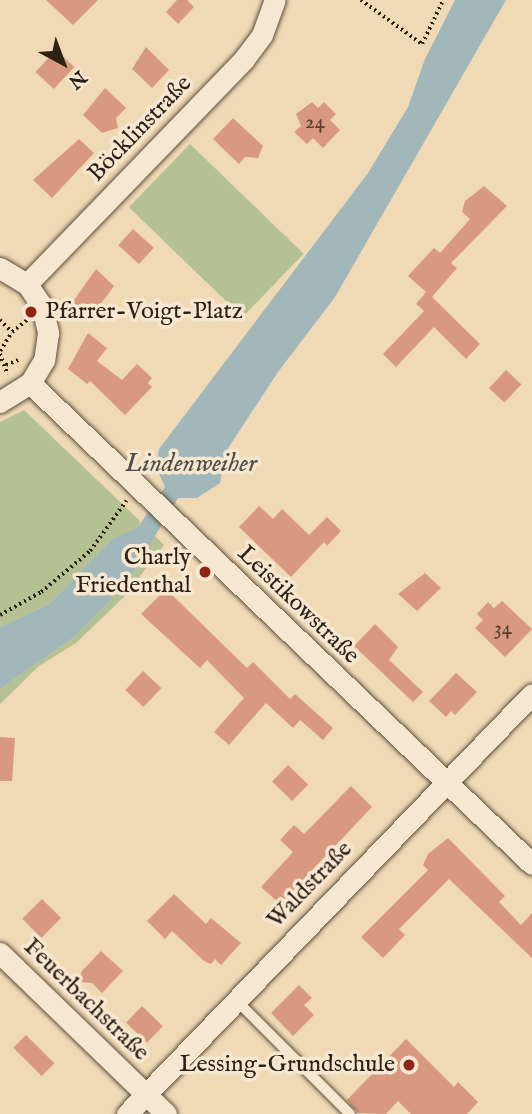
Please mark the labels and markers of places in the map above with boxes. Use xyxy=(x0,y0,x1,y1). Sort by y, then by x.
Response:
place label: Pfarrer-Voigt-Platz xyxy=(45,298,243,326)
marker: Pfarrer-Voigt-Platz xyxy=(23,304,39,320)
place label: Charly Friedenthal xyxy=(75,544,191,600)
marker: Charly Friedenthal xyxy=(197,564,213,580)
place label: Lessing-Grundschule xyxy=(179,1051,395,1079)
marker: Lessing-Grundschule xyxy=(401,1057,417,1073)

